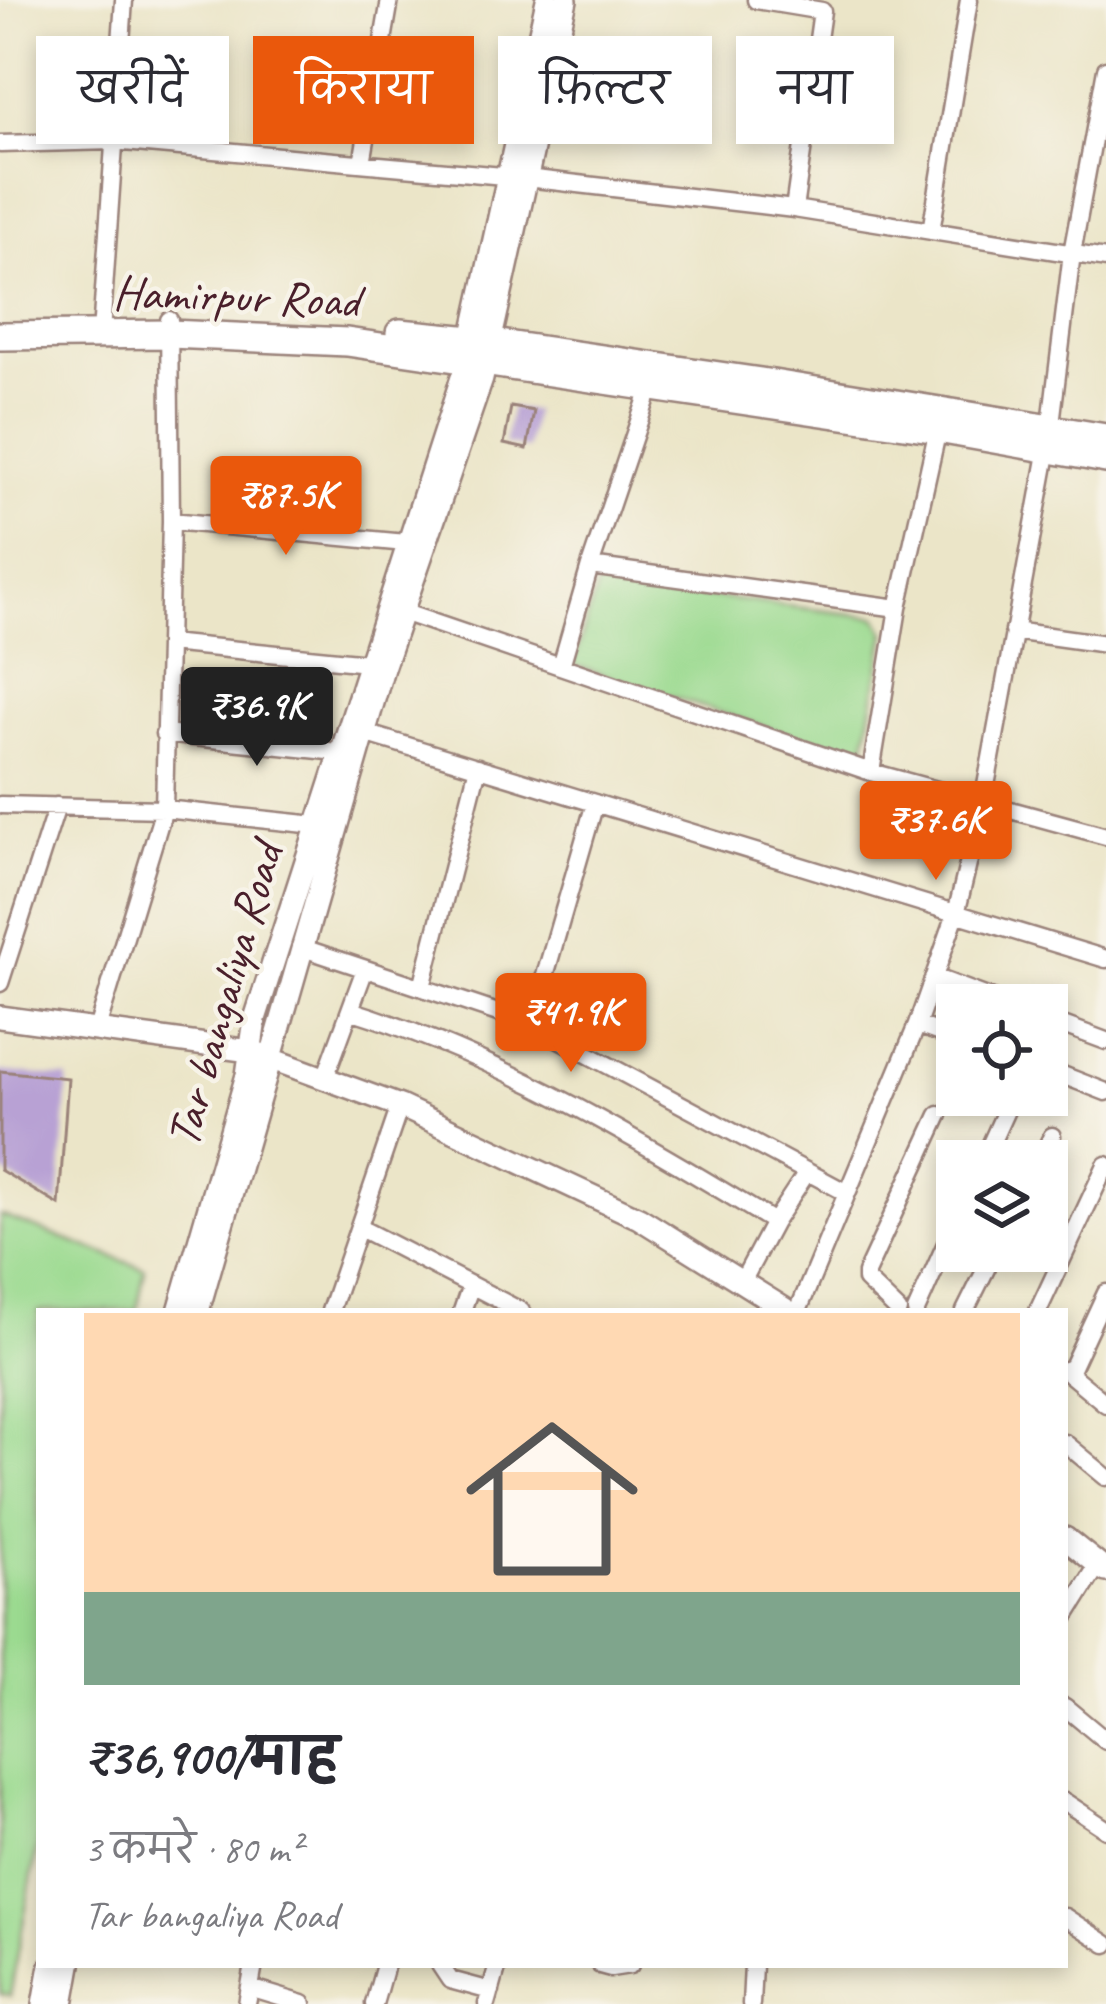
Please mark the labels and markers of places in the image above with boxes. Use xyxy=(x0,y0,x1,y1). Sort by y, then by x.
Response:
pin: ₹87.5K xyxy=(188,456,384,558)
pin: ₹36.9K xyxy=(159,667,355,769)
pin: ₹37.6K xyxy=(838,781,1034,883)
pin: ₹41.9K xyxy=(473,973,669,1075)

